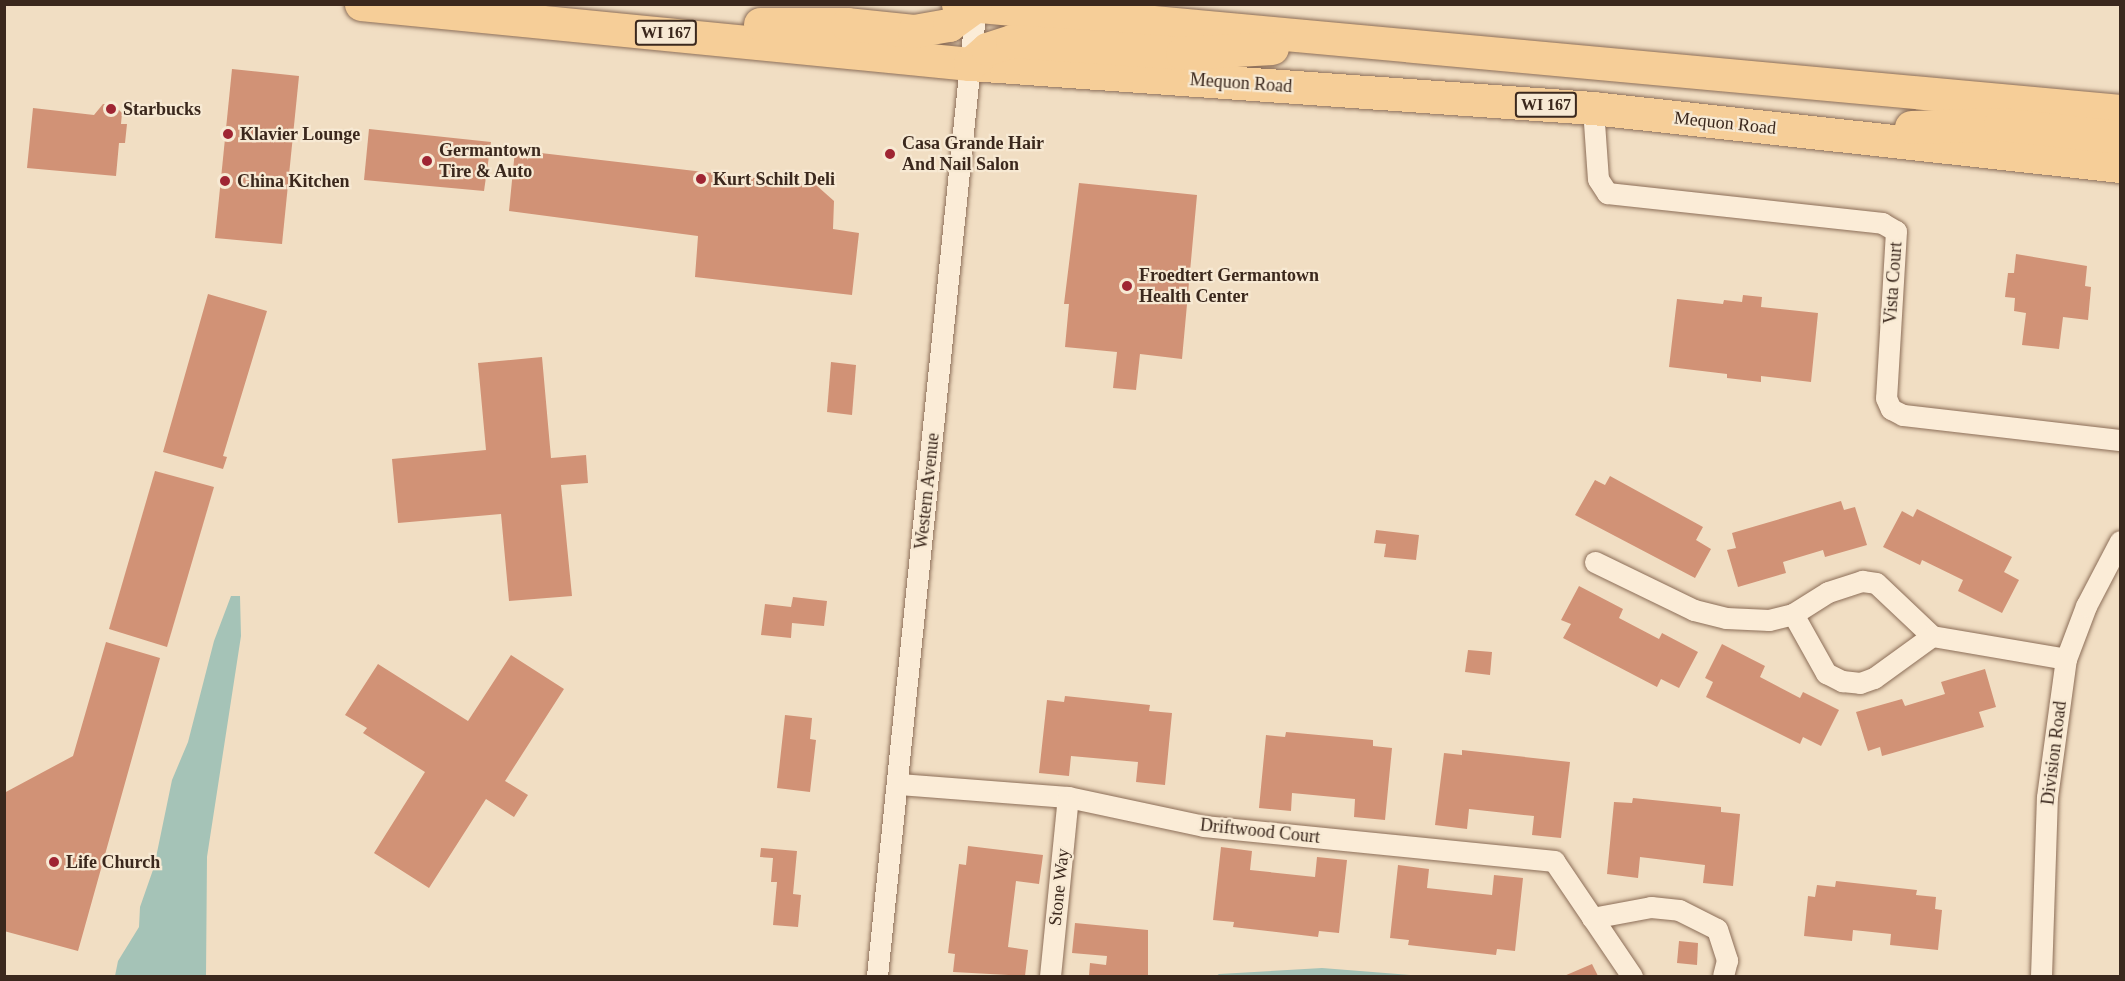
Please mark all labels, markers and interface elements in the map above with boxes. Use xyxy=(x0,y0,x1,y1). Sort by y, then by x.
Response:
road number: WI 167 xyxy=(634,20,698,46)
street label: Mequon Road xyxy=(1189,69,1293,97)
road number: WI 167 xyxy=(1514,92,1578,118)
place label: Starbucks xyxy=(123,98,201,120)
marker: Starbucks xyxy=(104,102,118,116)
street label: Mequon Road xyxy=(1673,107,1777,139)
place label: Klavier Lounge xyxy=(240,123,360,145)
marker: Klavier Lounge xyxy=(221,127,235,141)
place label: Casa Grande Hair And Nail Salon xyxy=(902,133,1044,176)
place label: Germantown Tire & Auto xyxy=(439,140,541,182)
marker: Casa Grande Hair And Nail Salon xyxy=(883,147,897,161)
marker: Germantown Tire & Auto xyxy=(420,154,434,168)
place label: Kurt Schilt Deli xyxy=(713,168,835,190)
place label: China Kitchen xyxy=(237,170,350,192)
marker: Kurt Schilt Deli xyxy=(694,172,708,186)
marker: China Kitchen xyxy=(218,174,232,188)
street label: Vista Court xyxy=(1879,241,1907,325)
place label: Froedtert Germantown Health Center xyxy=(1139,265,1319,308)
marker: Froedtert Germantown Health Center xyxy=(1120,279,1134,293)
street label: Western Avenue xyxy=(910,431,944,551)
street label: Division Road xyxy=(2037,700,2071,806)
street label: Driftwood Court xyxy=(1199,814,1321,848)
street label: Stone Way xyxy=(1044,847,1074,927)
place label: Life Church xyxy=(66,851,160,873)
marker: Life Church xyxy=(47,855,61,869)

